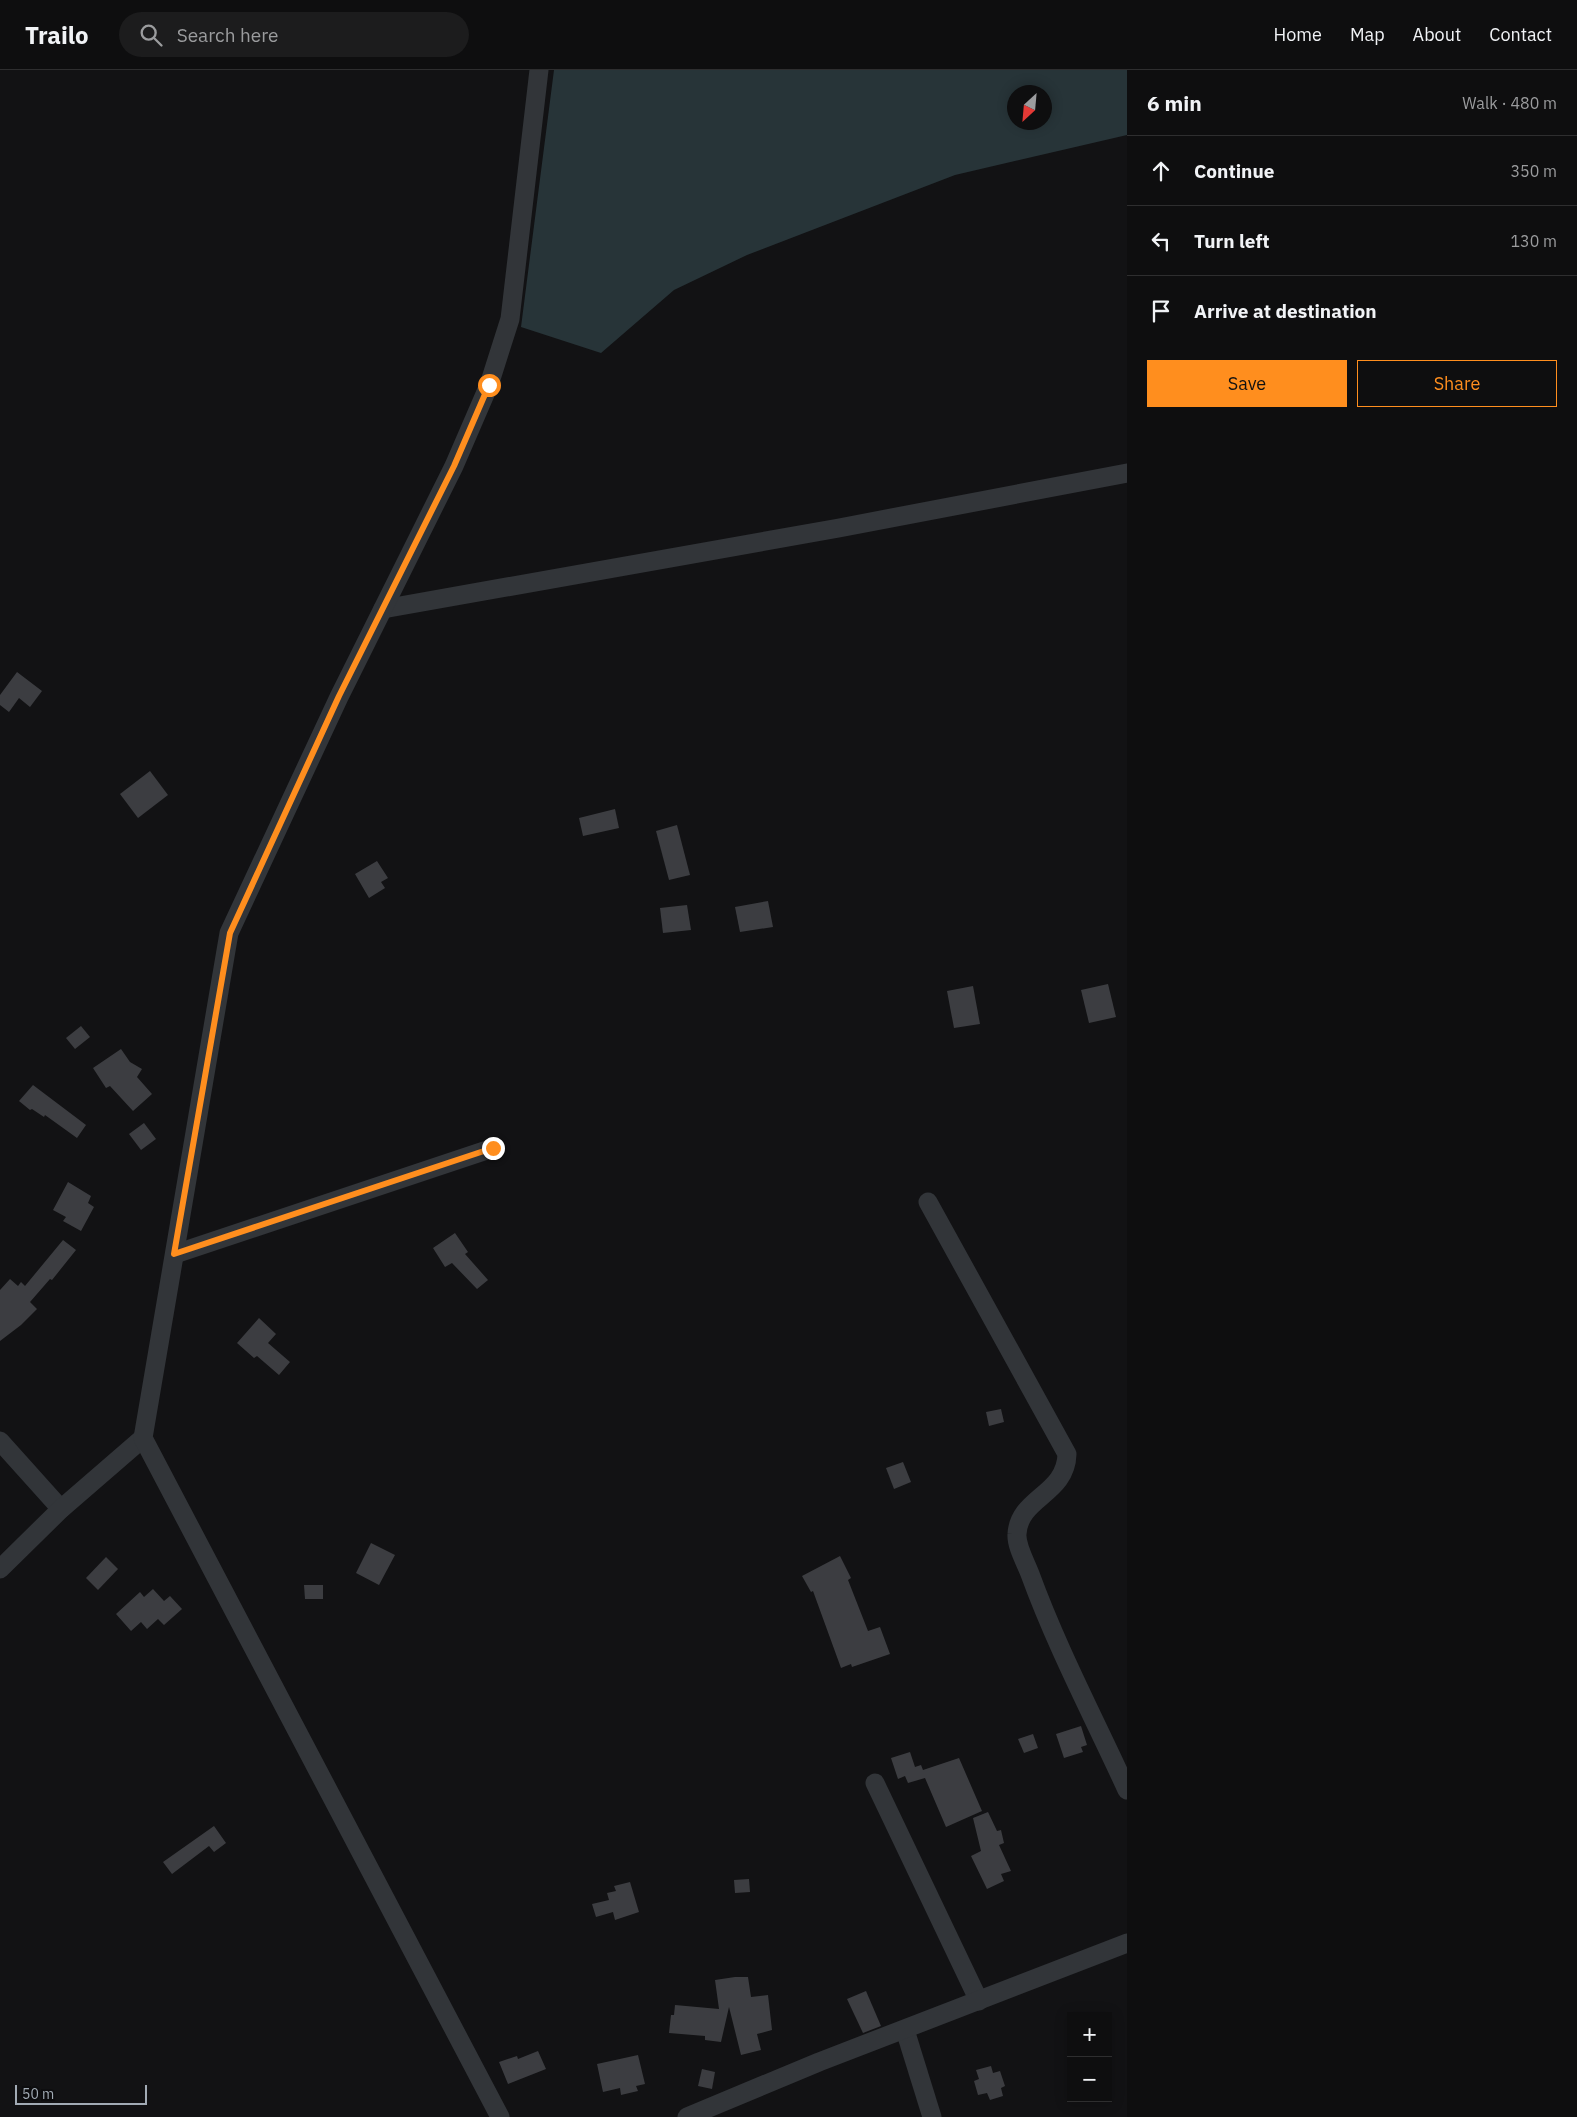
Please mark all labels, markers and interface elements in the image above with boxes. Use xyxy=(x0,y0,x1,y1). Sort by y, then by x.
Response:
search box xyxy=(119,12,469,57)
text: Trailo xyxy=(25,19,89,51)
icon: search xyxy=(137,21,165,49)
text: Search here xyxy=(177,23,278,47)
text: Home xyxy=(1274,23,1322,46)
text: Map xyxy=(1350,23,1385,46)
text: About xyxy=(1413,23,1461,46)
text: Contact xyxy=(1489,23,1552,46)
north arrow xyxy=(1007,85,1052,130)
text: 6 min xyxy=(1147,89,1202,117)
text: Walk · 480 m xyxy=(1462,93,1557,113)
icon: ahead xyxy=(1147,157,1175,185)
text: Continue xyxy=(1194,159,1274,183)
text: 350 m xyxy=(1510,161,1557,181)
icon: left xyxy=(1147,227,1175,255)
text: Turn left xyxy=(1194,229,1270,253)
text: 130 m xyxy=(1510,231,1557,251)
icon: arrive xyxy=(1147,297,1175,325)
text: Arrive at destination xyxy=(1194,299,1377,323)
button: Save xyxy=(1147,360,1347,407)
button: Share xyxy=(1357,360,1557,407)
route start xyxy=(478,374,501,397)
route end xyxy=(482,1137,505,1160)
map controls xyxy=(1067,2012,1112,2102)
button: + xyxy=(1067,2012,1112,2057)
button: − xyxy=(1067,2057,1112,2102)
scale bar xyxy=(15,2082,148,2105)
text: 50 m xyxy=(22,2085,54,2103)

